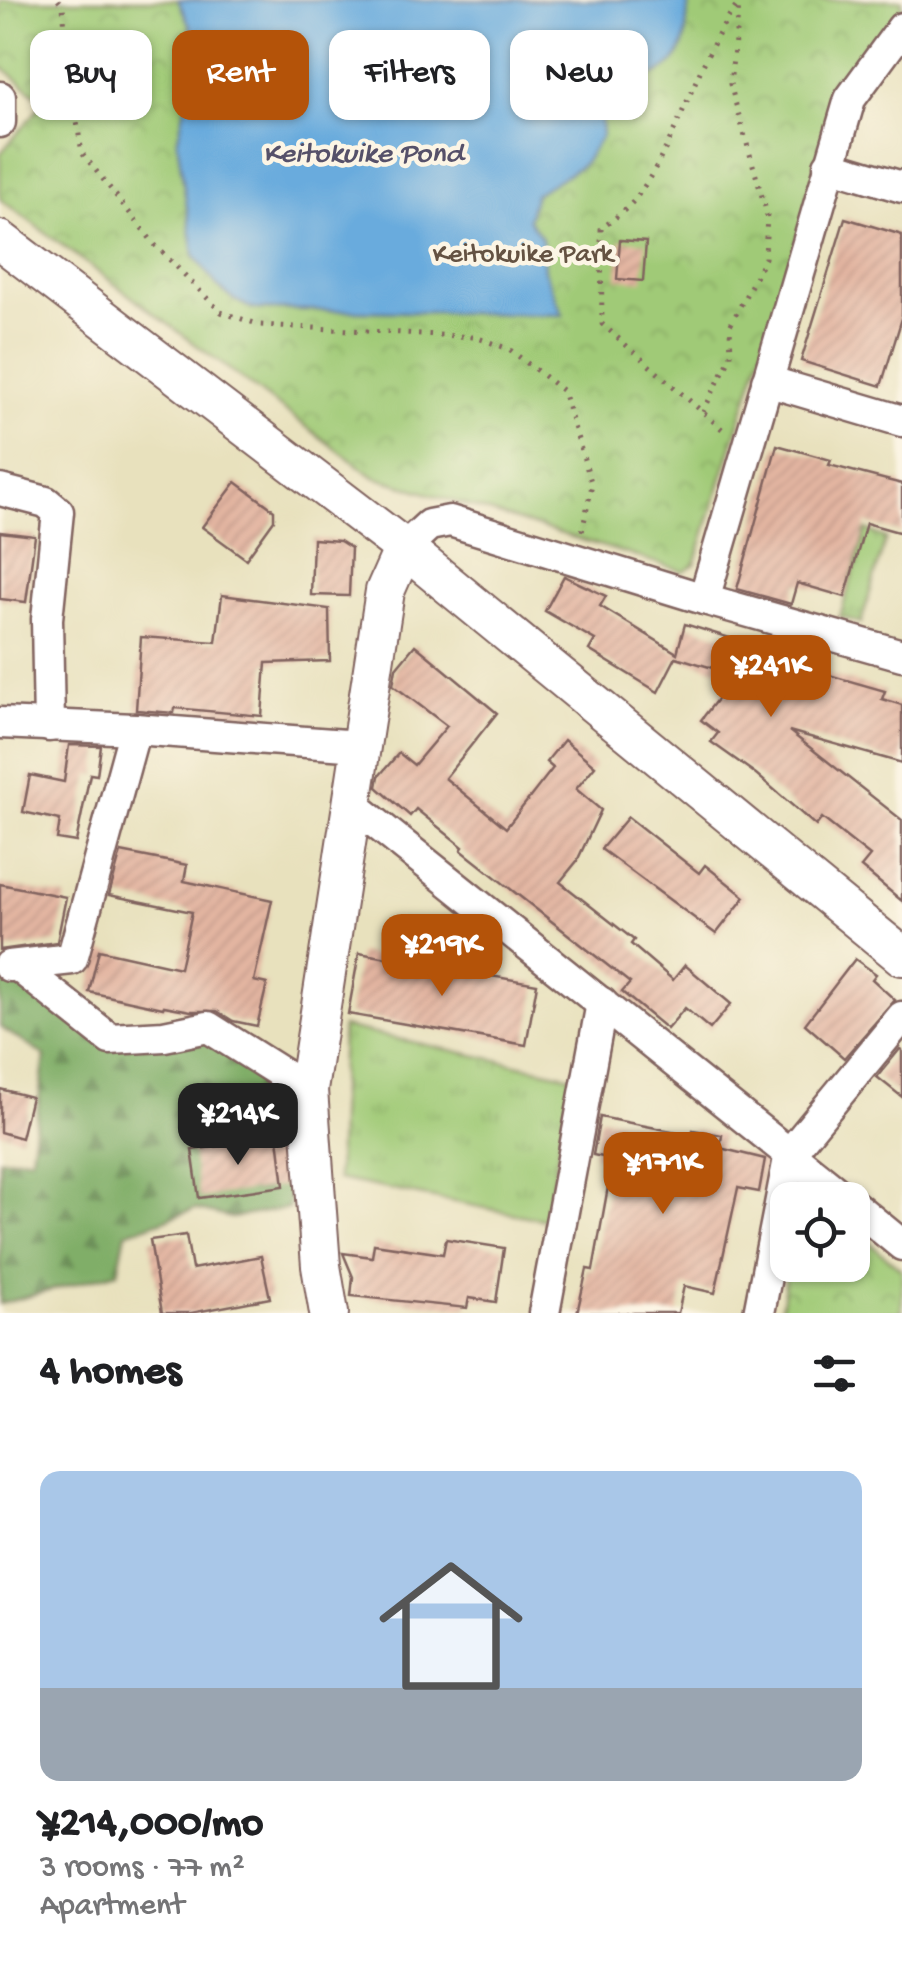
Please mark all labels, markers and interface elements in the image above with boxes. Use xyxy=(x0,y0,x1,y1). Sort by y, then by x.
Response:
chip: Buy xyxy=(30,30,152,120)
chip: Rent xyxy=(172,30,309,120)
chip: Filters xyxy=(329,30,490,120)
chip: New xyxy=(510,30,648,120)
water label: Keitokuike Pond xyxy=(263,138,467,173)
park label: Keitokuike Park xyxy=(433,239,616,272)
pin: ¥241K xyxy=(701,635,841,720)
text: ¥241K xyxy=(733,648,809,686)
pin: ¥219K xyxy=(372,914,512,999)
text: ¥219K xyxy=(403,927,481,965)
pin: ¥214K xyxy=(168,1083,308,1168)
text: ¥214K xyxy=(200,1096,276,1134)
pin: ¥171K xyxy=(593,1132,733,1217)
text: ¥171K xyxy=(626,1145,700,1183)
map controls xyxy=(770,1182,870,1282)
button: locate xyxy=(770,1182,870,1282)
icon: filters xyxy=(807,1346,862,1401)
text: 4 homes xyxy=(40,1349,181,1398)
icon: home xyxy=(361,1536,541,1716)
text: ¥214,000/mo xyxy=(40,1801,263,1850)
text: 3 rooms · 77 m² xyxy=(40,1850,245,1888)
text: Apartment xyxy=(40,1888,184,1926)

